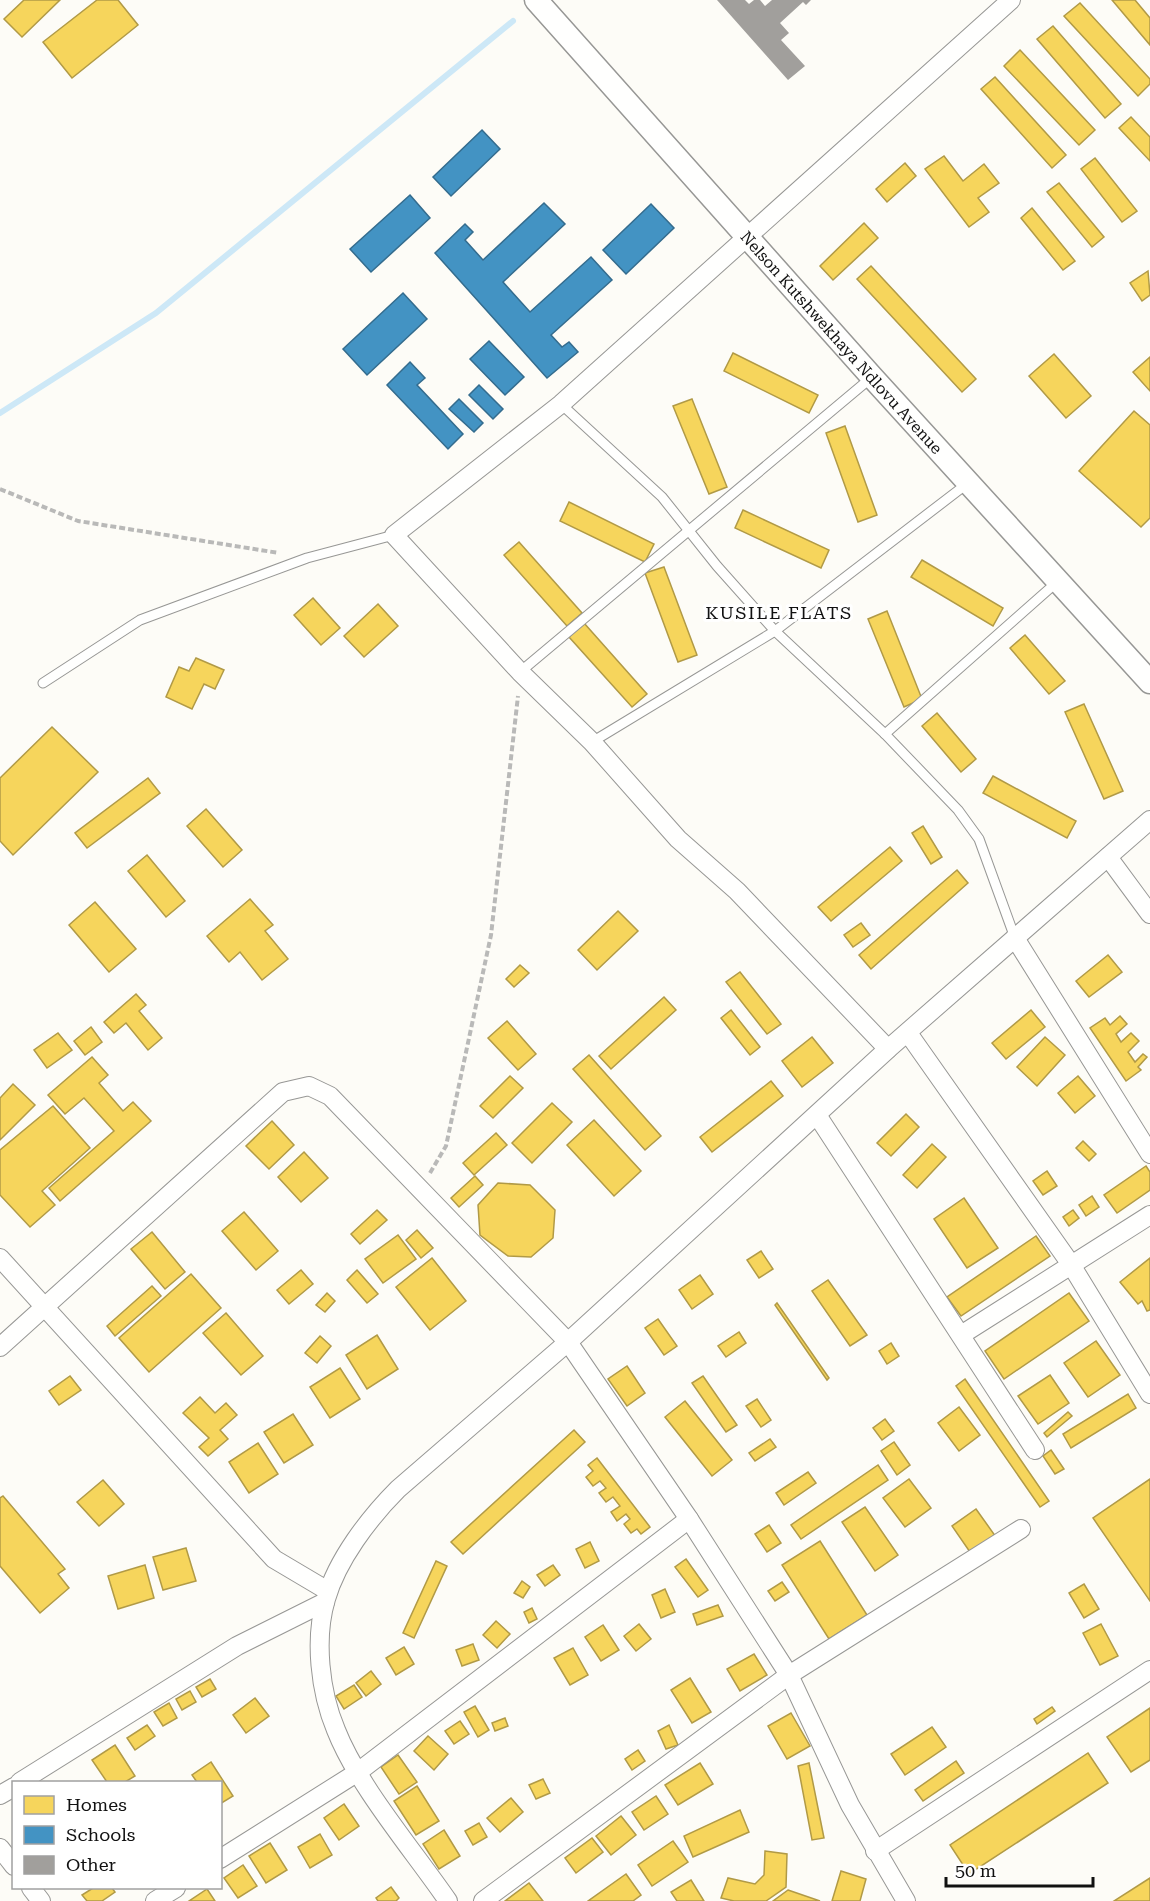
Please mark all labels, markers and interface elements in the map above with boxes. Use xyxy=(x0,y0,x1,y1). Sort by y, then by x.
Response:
street label: Nelson Kutshwekhaya Ndlovu Avenue xyxy=(736,227,946,458)
district label: KUSILE FLATS xyxy=(705,602,853,623)
legend xyxy=(12,1781,222,1889)
text: Homes xyxy=(66,1794,127,1815)
text: Schools xyxy=(66,1824,135,1845)
scale bar xyxy=(946,1850,1093,1888)
text: Other xyxy=(66,1854,116,1875)
text: 50 m xyxy=(955,1860,996,1881)

